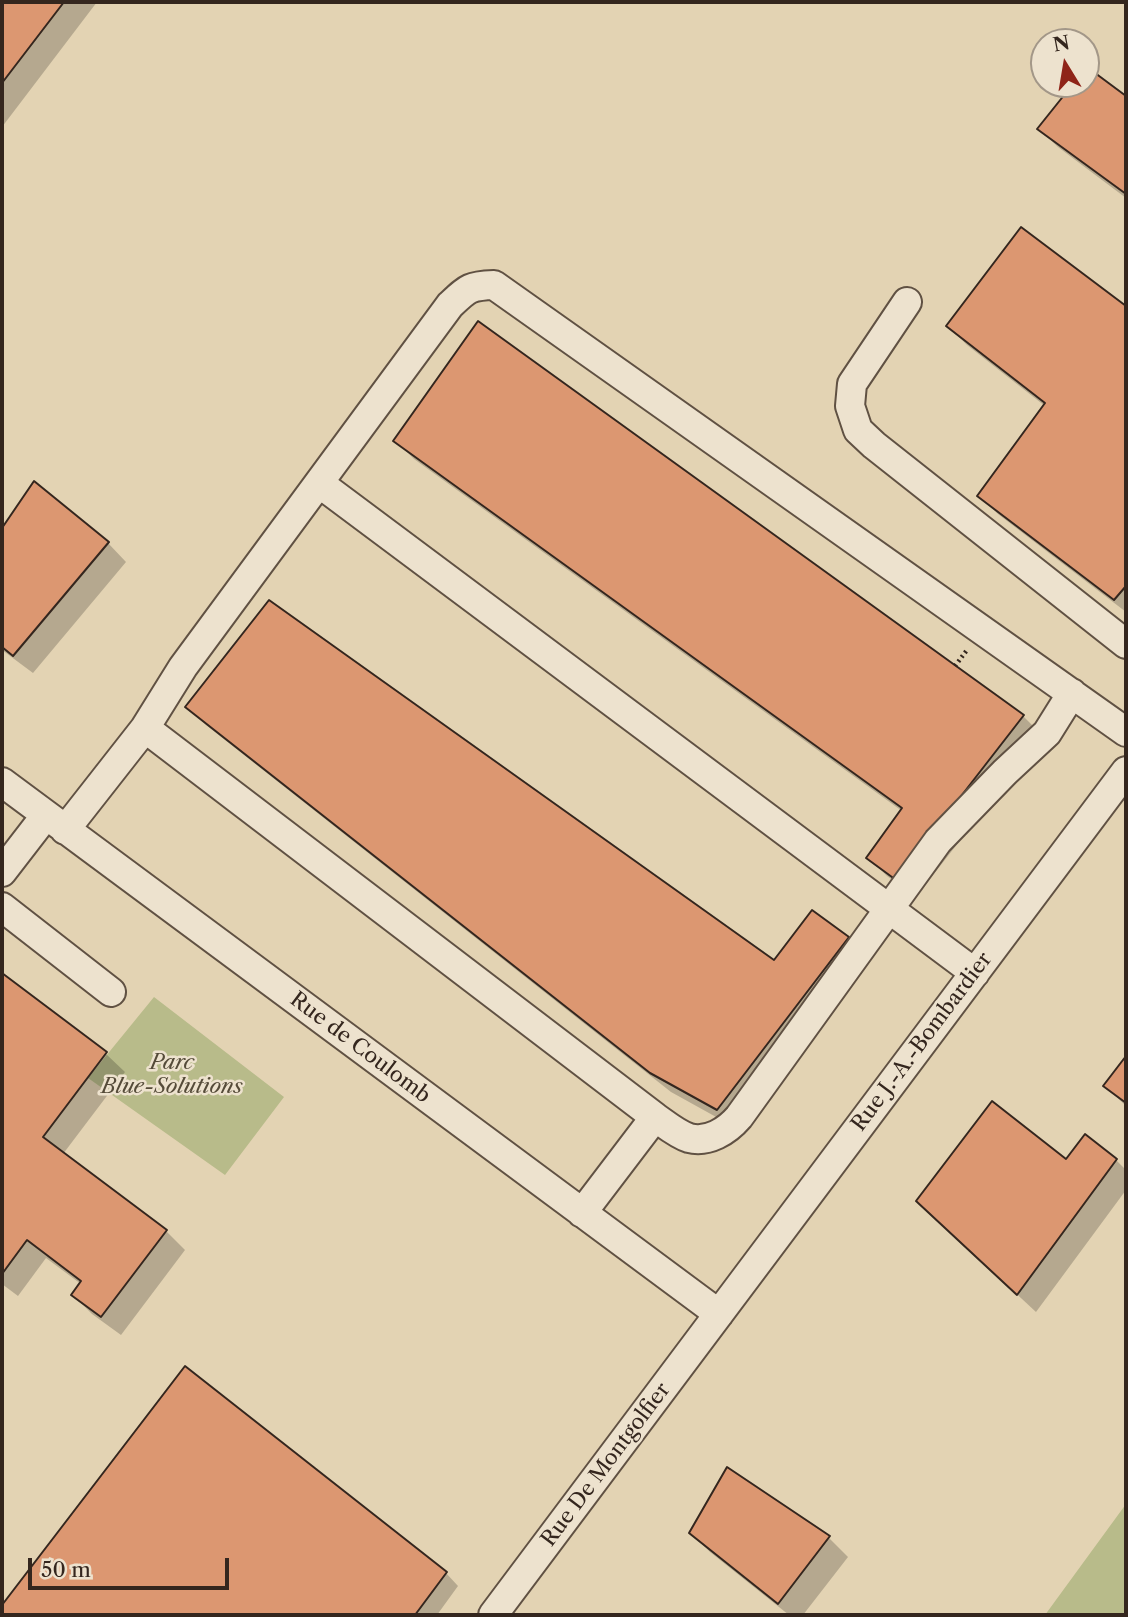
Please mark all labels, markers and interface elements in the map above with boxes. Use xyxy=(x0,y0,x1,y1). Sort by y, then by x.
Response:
north arrow xyxy=(1030,28,1100,98)
text: N xyxy=(1051,31,1072,57)
street label: Rue J.-A.-Bombardier xyxy=(847,948,997,1136)
street label: Rue de Coulomb xyxy=(285,987,435,1109)
park label: Parc Blue-Solutions xyxy=(101,1050,243,1100)
street label: Rue De Montgolfier xyxy=(536,1378,676,1552)
scale bar xyxy=(32,1544,233,1588)
text: 50 m xyxy=(41,1557,91,1582)

